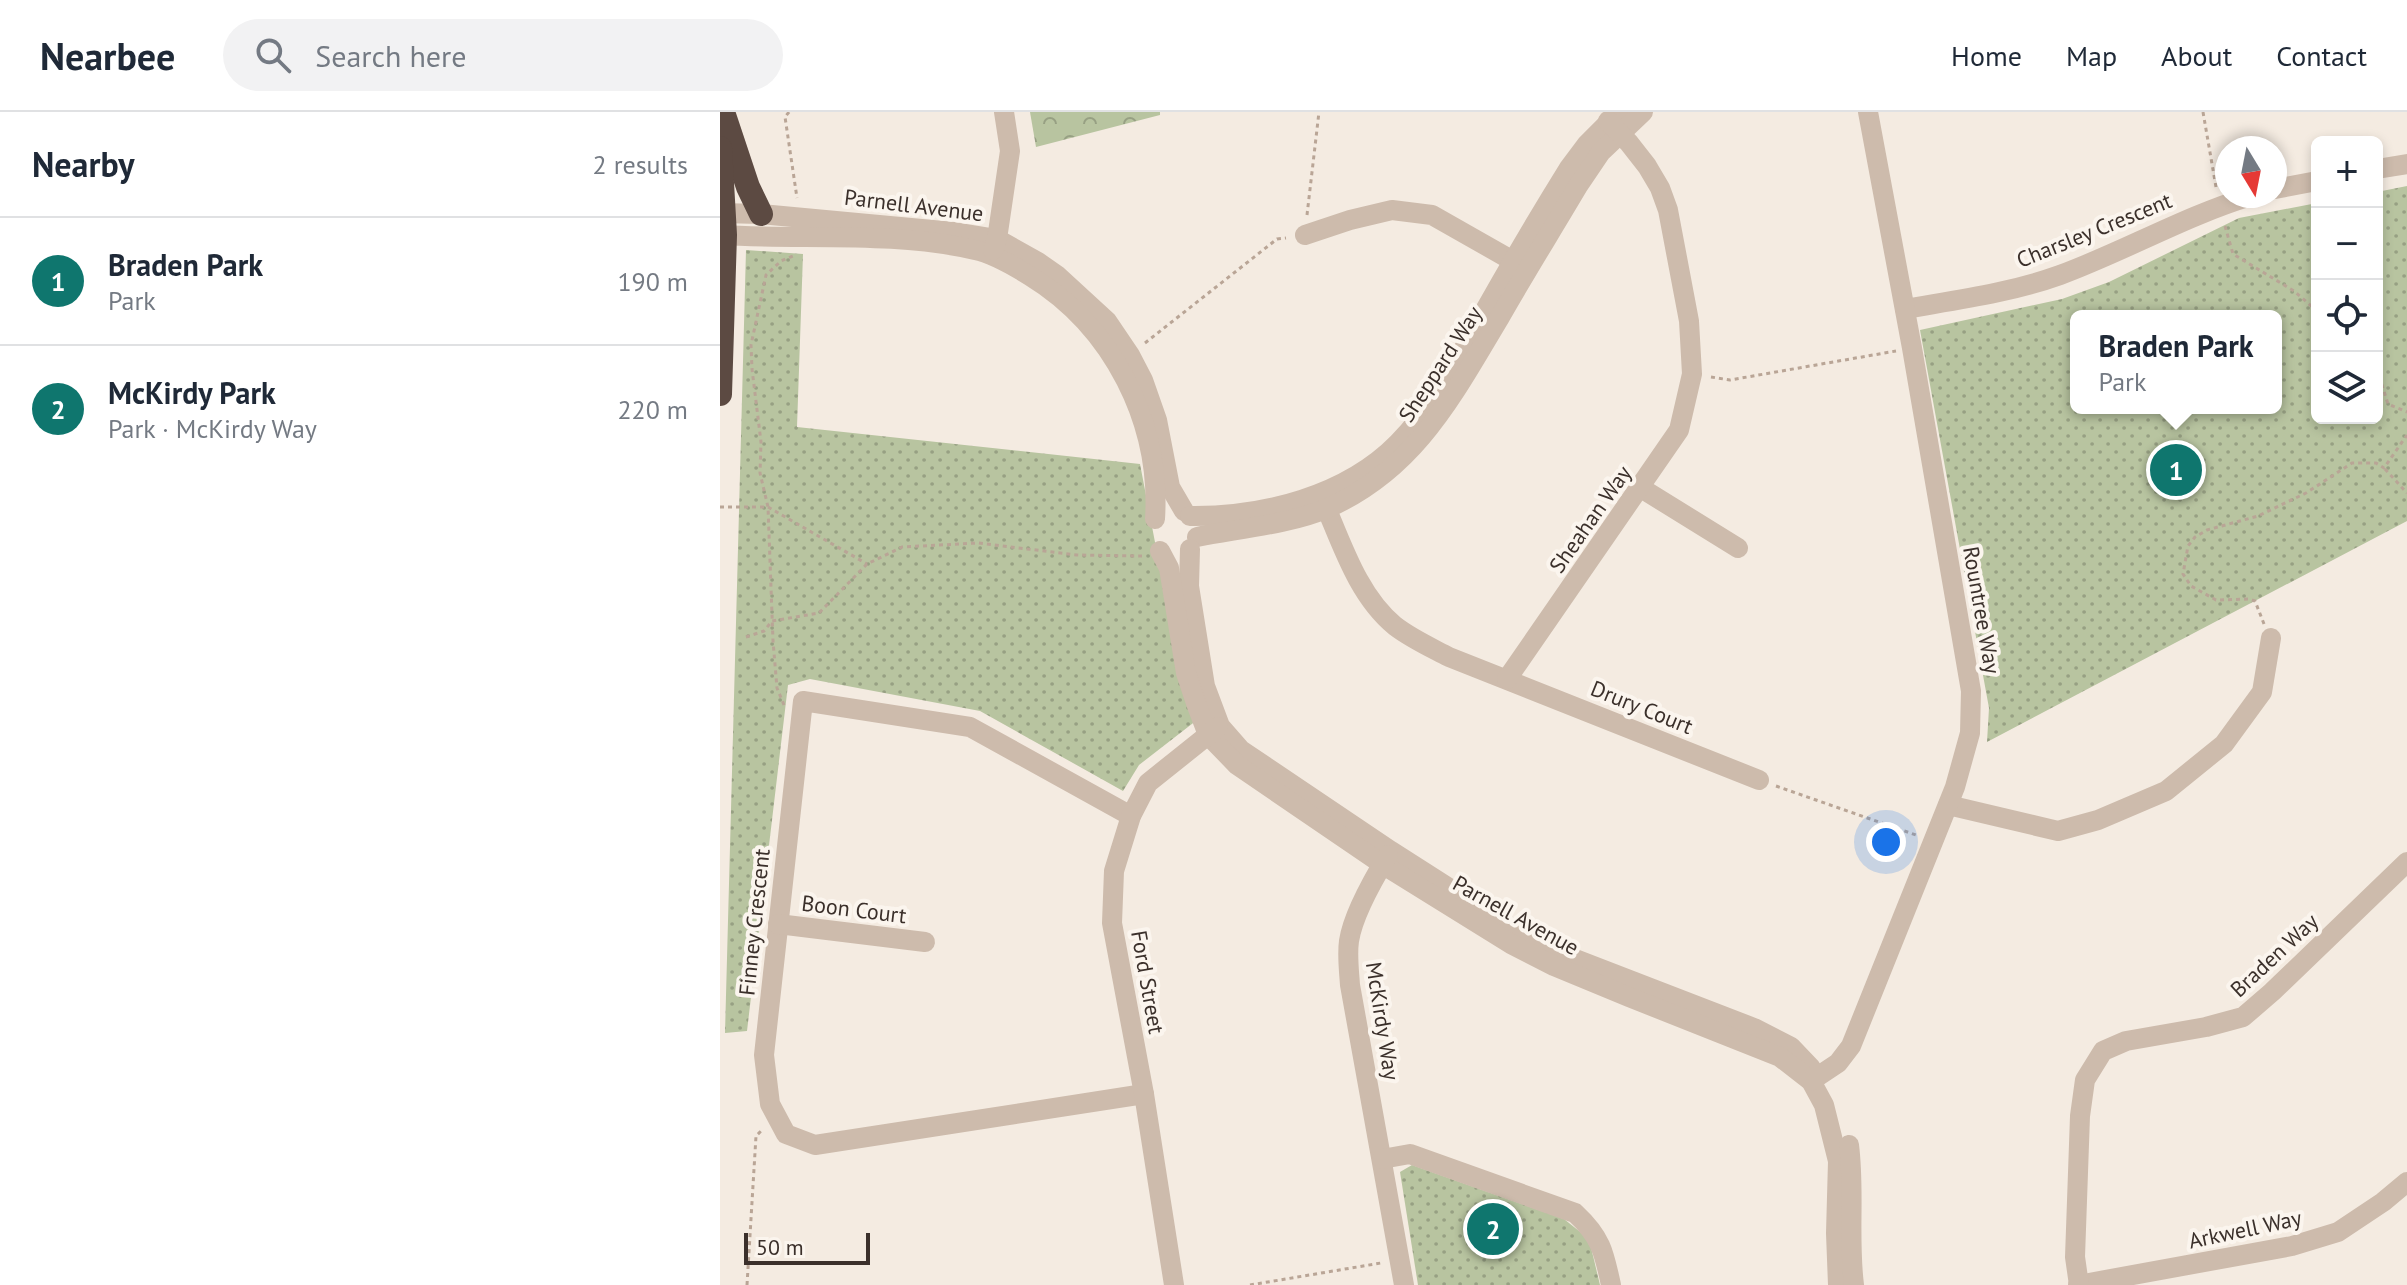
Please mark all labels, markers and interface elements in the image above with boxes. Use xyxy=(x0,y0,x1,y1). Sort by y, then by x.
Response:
search box xyxy=(223,19,783,91)
text: Nearbee xyxy=(40,31,175,80)
icon: search xyxy=(251,33,295,77)
text: Search here xyxy=(315,36,467,75)
text: Home xyxy=(1951,37,2022,74)
text: Map xyxy=(2066,37,2117,74)
text: About xyxy=(2161,37,2232,74)
text: Contact xyxy=(2276,37,2367,74)
north arrow xyxy=(2215,136,2287,208)
map controls xyxy=(2311,136,2383,424)
button: + xyxy=(2311,136,2383,208)
text: Nearby xyxy=(32,142,134,186)
text: 2 results xyxy=(593,148,688,181)
street label: Parnell Avenue xyxy=(843,183,985,227)
street label: Charsley Crescent xyxy=(2012,186,2176,274)
button: − xyxy=(2311,208,2383,280)
text: Braden Park xyxy=(108,245,263,284)
text: 1 xyxy=(51,265,65,298)
text: 190 m xyxy=(617,265,688,298)
button: locate xyxy=(2311,280,2383,352)
text: Park xyxy=(108,284,156,317)
street label: Sheppard Way xyxy=(1392,300,1488,427)
popup xyxy=(2070,310,2282,414)
text: Braden Park xyxy=(2099,326,2253,365)
button: layers xyxy=(2311,352,2383,424)
text: Park xyxy=(2099,365,2146,398)
text: McKirdy Park xyxy=(108,373,276,412)
text: 2 xyxy=(51,393,65,426)
text: 220 m xyxy=(617,393,688,426)
text: Park · McKirdy Way xyxy=(108,412,317,445)
pin: 1 xyxy=(2150,440,2202,500)
street label: Sheahan Way xyxy=(1543,459,1638,578)
street label: Rountree Way xyxy=(1957,544,2007,677)
street label: Drury Court xyxy=(1587,674,1698,740)
your location xyxy=(1866,822,1906,862)
street label: Finney Crescent xyxy=(732,847,776,997)
street label: Parnell Avenue xyxy=(1448,869,1584,961)
street label: Boon Court xyxy=(800,889,909,929)
street label: Braden Way xyxy=(2224,907,2324,1003)
street label: Ford Street xyxy=(1125,928,1171,1036)
street label: McKirdy Way xyxy=(1360,960,1406,1083)
pin: 2 xyxy=(1467,1199,1519,1259)
street label: Arkwell Way xyxy=(2186,1203,2305,1255)
scale bar xyxy=(744,1229,870,1265)
text: 50 m xyxy=(756,1233,804,1261)

